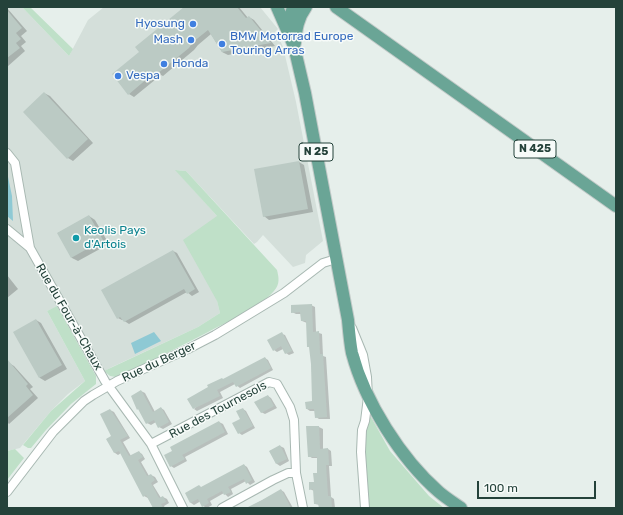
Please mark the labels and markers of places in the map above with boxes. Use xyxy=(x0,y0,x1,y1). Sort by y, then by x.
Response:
place label: Hyosung xyxy=(135,17,185,31)
marker: Hyosung xyxy=(188,19,198,29)
place label: BMW Motorrad Europe Touring Arras xyxy=(230,30,353,58)
place label: Mash xyxy=(153,33,183,47)
marker: Mash xyxy=(186,35,196,45)
marker: BMW Motorrad Europe Touring Arras xyxy=(217,39,227,49)
place label: Honda xyxy=(172,57,208,71)
marker: Honda xyxy=(159,59,169,69)
place label: Vespa xyxy=(126,69,160,83)
marker: Vespa xyxy=(113,71,123,81)
place label: Keolis Pays d'Artois xyxy=(84,224,146,252)
marker: Keolis Pays d'Artois xyxy=(71,233,81,243)

